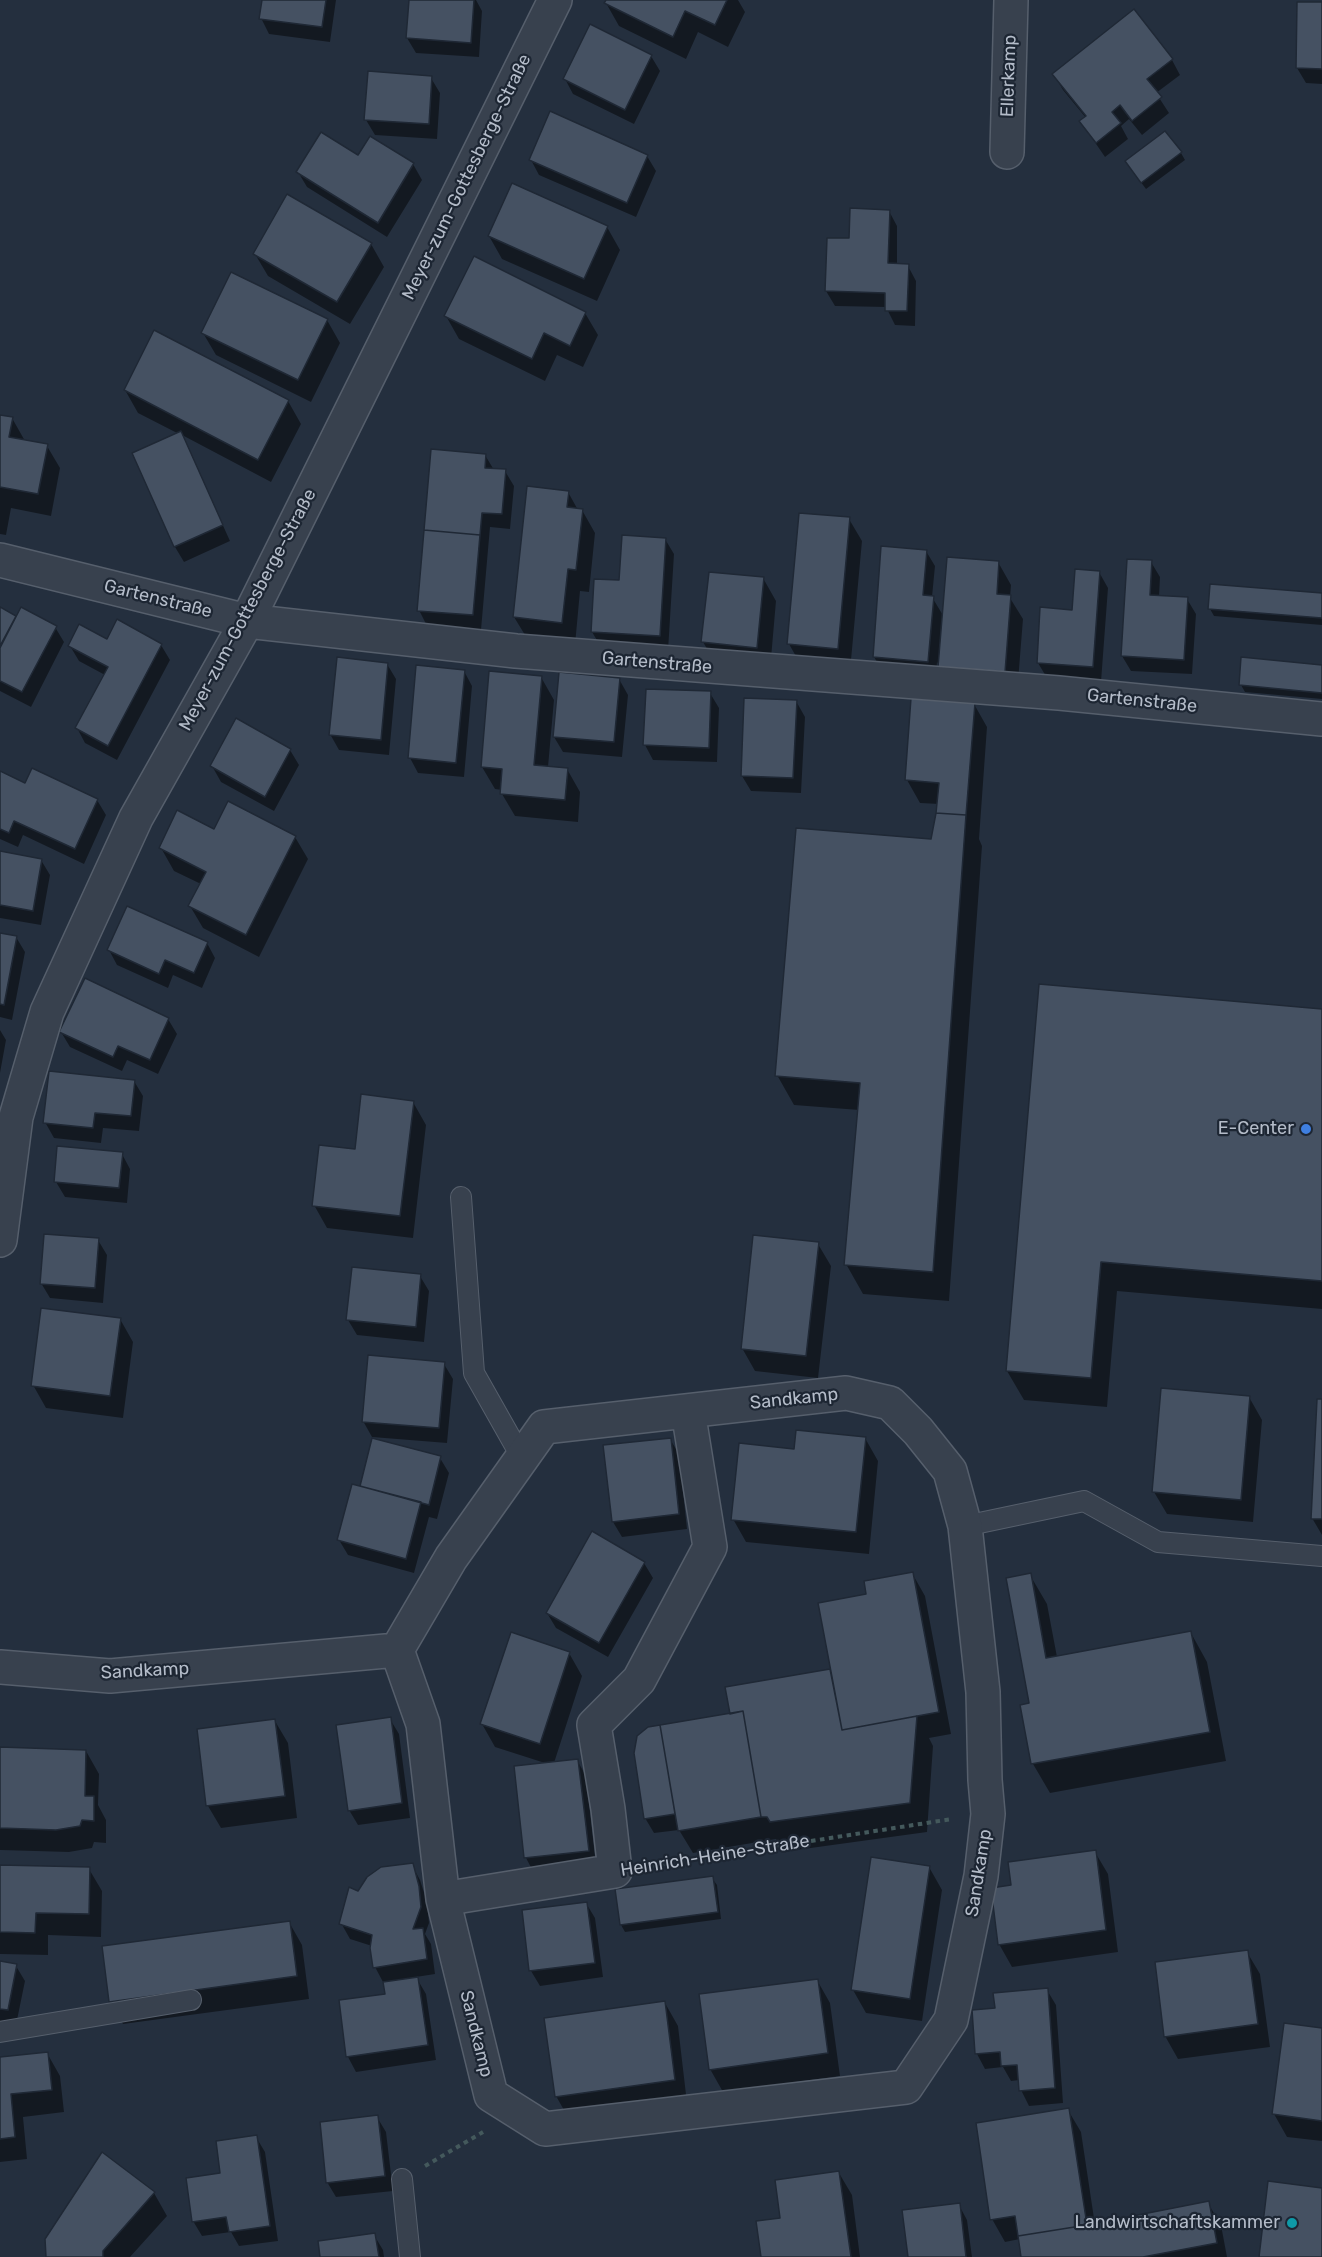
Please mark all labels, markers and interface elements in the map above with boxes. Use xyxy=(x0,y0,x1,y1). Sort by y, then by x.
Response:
street label: Ellerkamp xyxy=(997,34,1021,118)
street label: Meyer-zum-Gottesberge-Straße xyxy=(398,51,536,303)
street label: Meyer-zum-Gottesberge-Straße xyxy=(175,485,321,735)
street label: Gartenstraße xyxy=(102,575,214,623)
street label: Gartenstraße xyxy=(601,647,713,679)
street label: Gartenstraße xyxy=(1086,684,1198,718)
place label: E-Center xyxy=(1218,1118,1294,1140)
marker: E-Center xyxy=(1299,1122,1313,1136)
street label: Sandkamp xyxy=(749,1384,839,1414)
street label: Sandkamp xyxy=(100,1658,190,1684)
street label: Sandkamp xyxy=(961,1828,997,1918)
street label: Heinrich-Heine-Straße xyxy=(619,1830,811,1882)
street label: Sandkamp xyxy=(455,1988,497,2080)
place label: Landwirtschaftskammer xyxy=(1075,2212,1280,2234)
marker: Landwirtschaftskammer xyxy=(1285,2216,1299,2230)

